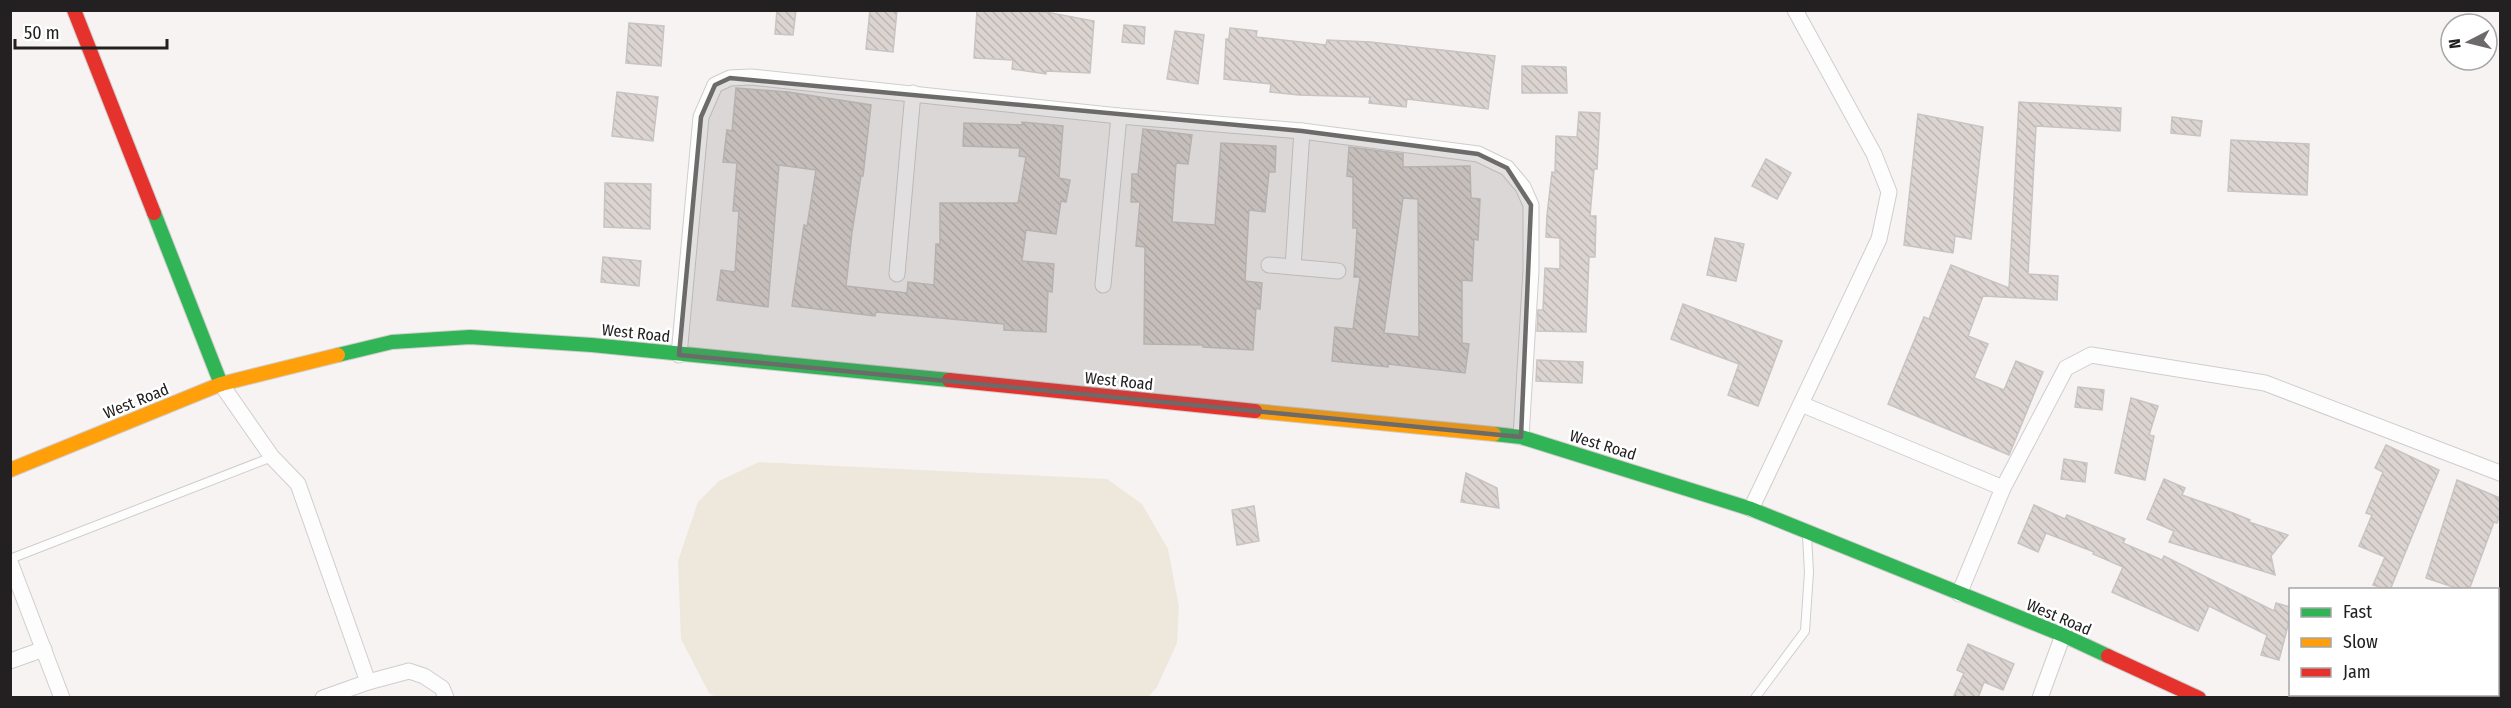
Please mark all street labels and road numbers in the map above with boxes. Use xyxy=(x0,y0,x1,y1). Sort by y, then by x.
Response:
street label: West Road xyxy=(601,320,671,346)
street label: West Road xyxy=(1084,368,1154,394)
street label: West Road xyxy=(101,379,171,423)
street label: West Road xyxy=(1567,426,1639,464)
street label: West Road xyxy=(2024,595,2094,639)

